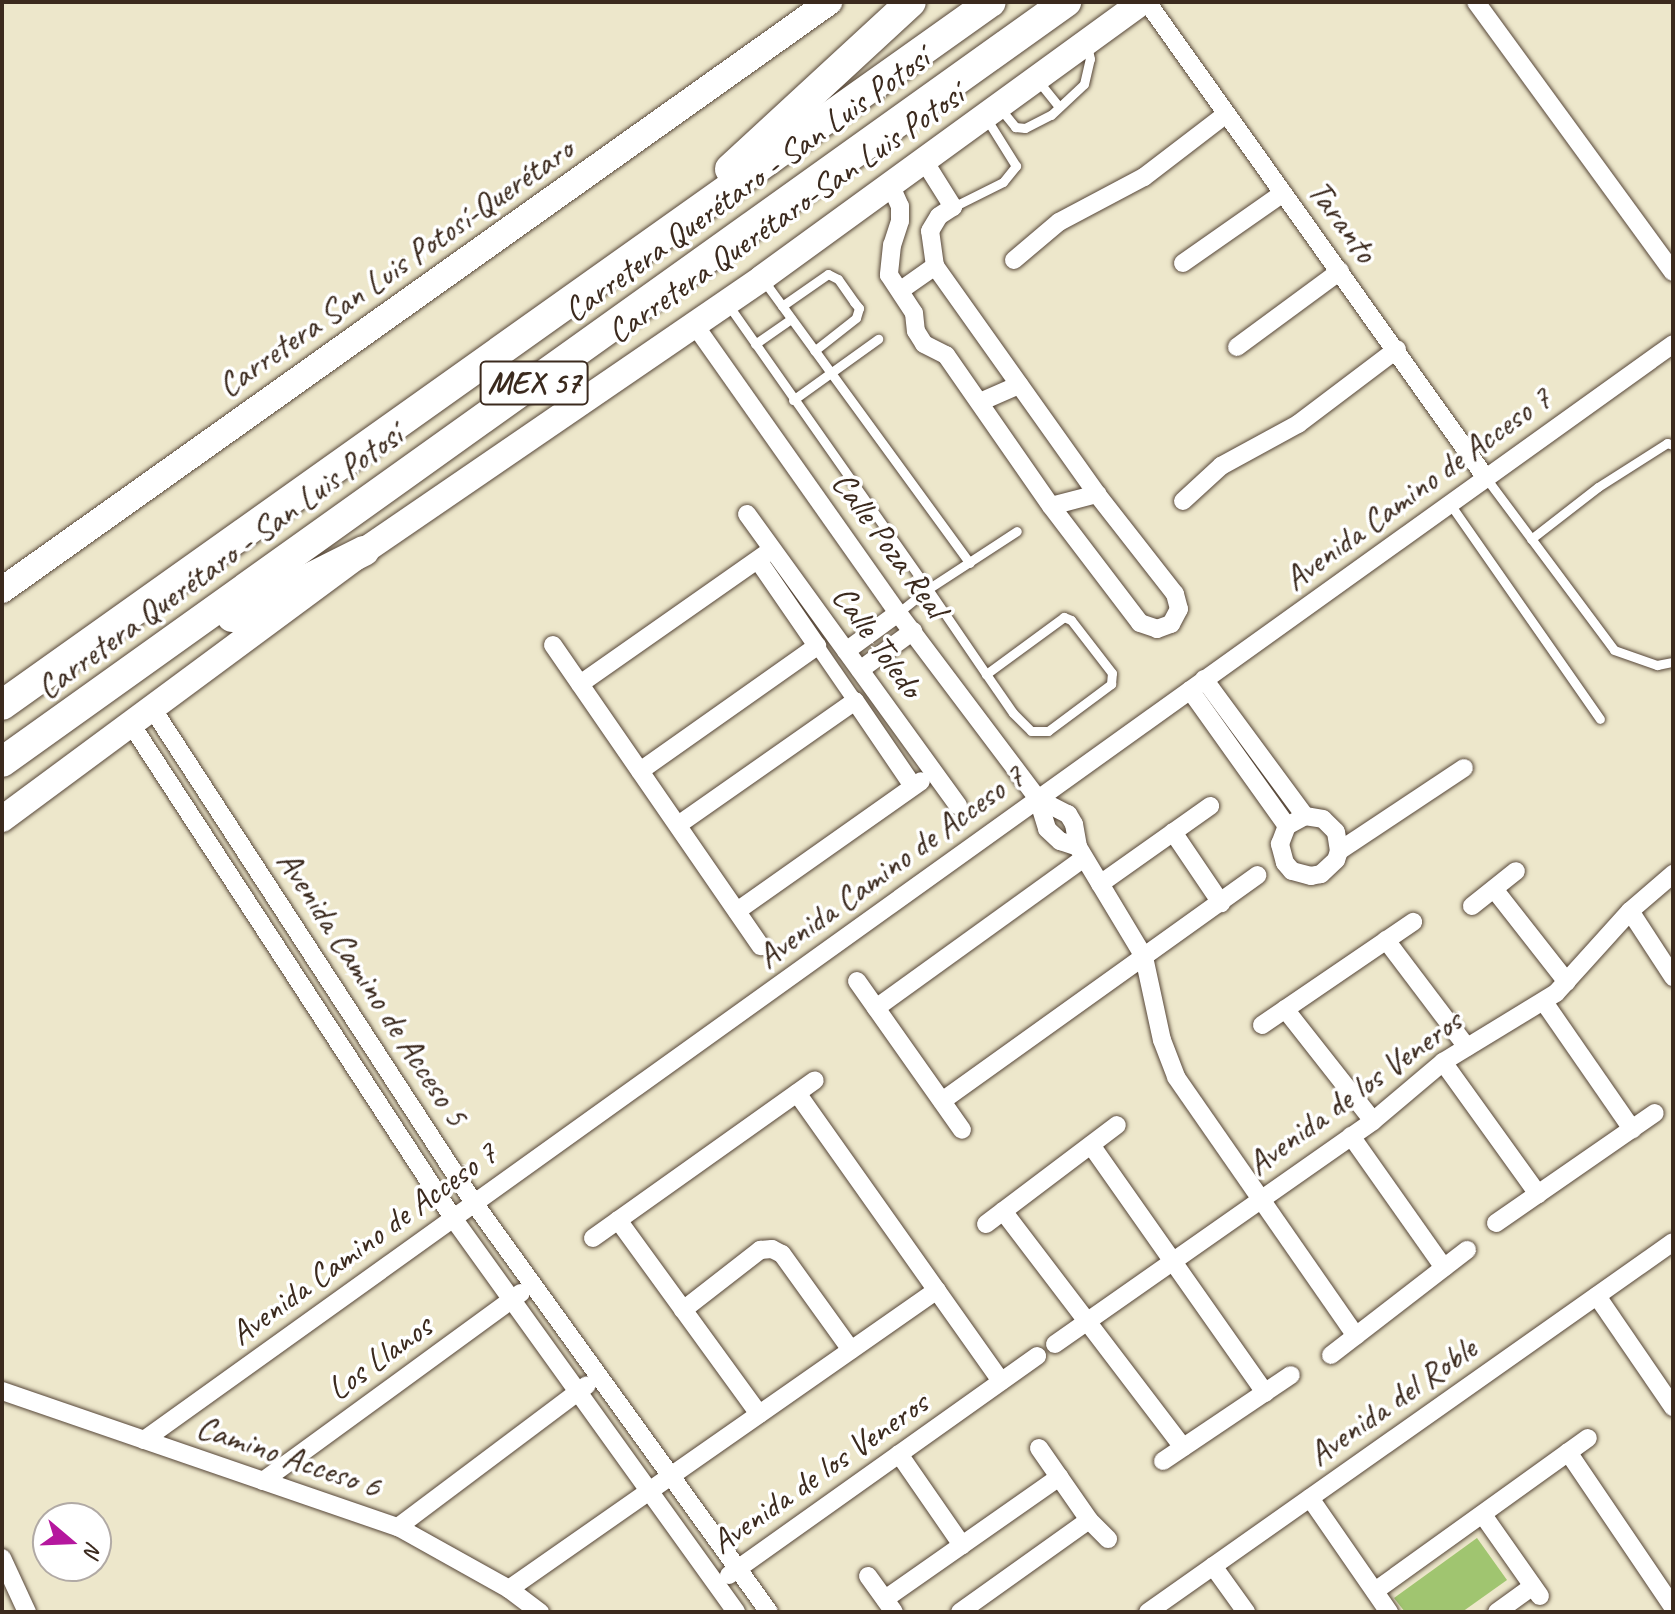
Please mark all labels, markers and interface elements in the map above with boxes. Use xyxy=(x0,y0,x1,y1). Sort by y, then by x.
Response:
street label: Carretera Querétaro - San Luis Potosí xyxy=(556,38,936,330)
street label: Carretera Querétaro-San Luis Potosí xyxy=(600,75,970,351)
street label: Carretera San Luis Potosí-Querétaro xyxy=(210,129,580,405)
street label: Taranto xyxy=(1300,172,1386,270)
road number: MEX 57 xyxy=(478,355,590,411)
street label: Avenida Camino de Acceso 7 xyxy=(1276,377,1558,599)
street label: Carretera Querétaro - San Luis Potosí xyxy=(29,415,409,707)
street label: Calle Poza Real xyxy=(824,464,956,624)
street label: Calle Toledo xyxy=(824,577,932,705)
street label: Avenida Camino de Acceso 7 xyxy=(749,755,1031,977)
street label: Avenida Camino de Acceso 5 xyxy=(269,843,477,1133)
street label: Avenida de los Veneros xyxy=(1239,1000,1469,1184)
street label: Avenida Camino de Acceso 7 xyxy=(222,1132,504,1354)
street label: Los Llanos xyxy=(318,1305,440,1409)
street label: Avenida del Roble xyxy=(1300,1328,1484,1474)
street label: Avenida de los Veneros xyxy=(703,1382,935,1562)
street label: Camino Acceso 6 xyxy=(192,1406,386,1506)
north arrow xyxy=(32,1502,112,1582)
text: N xyxy=(77,1538,108,1560)

